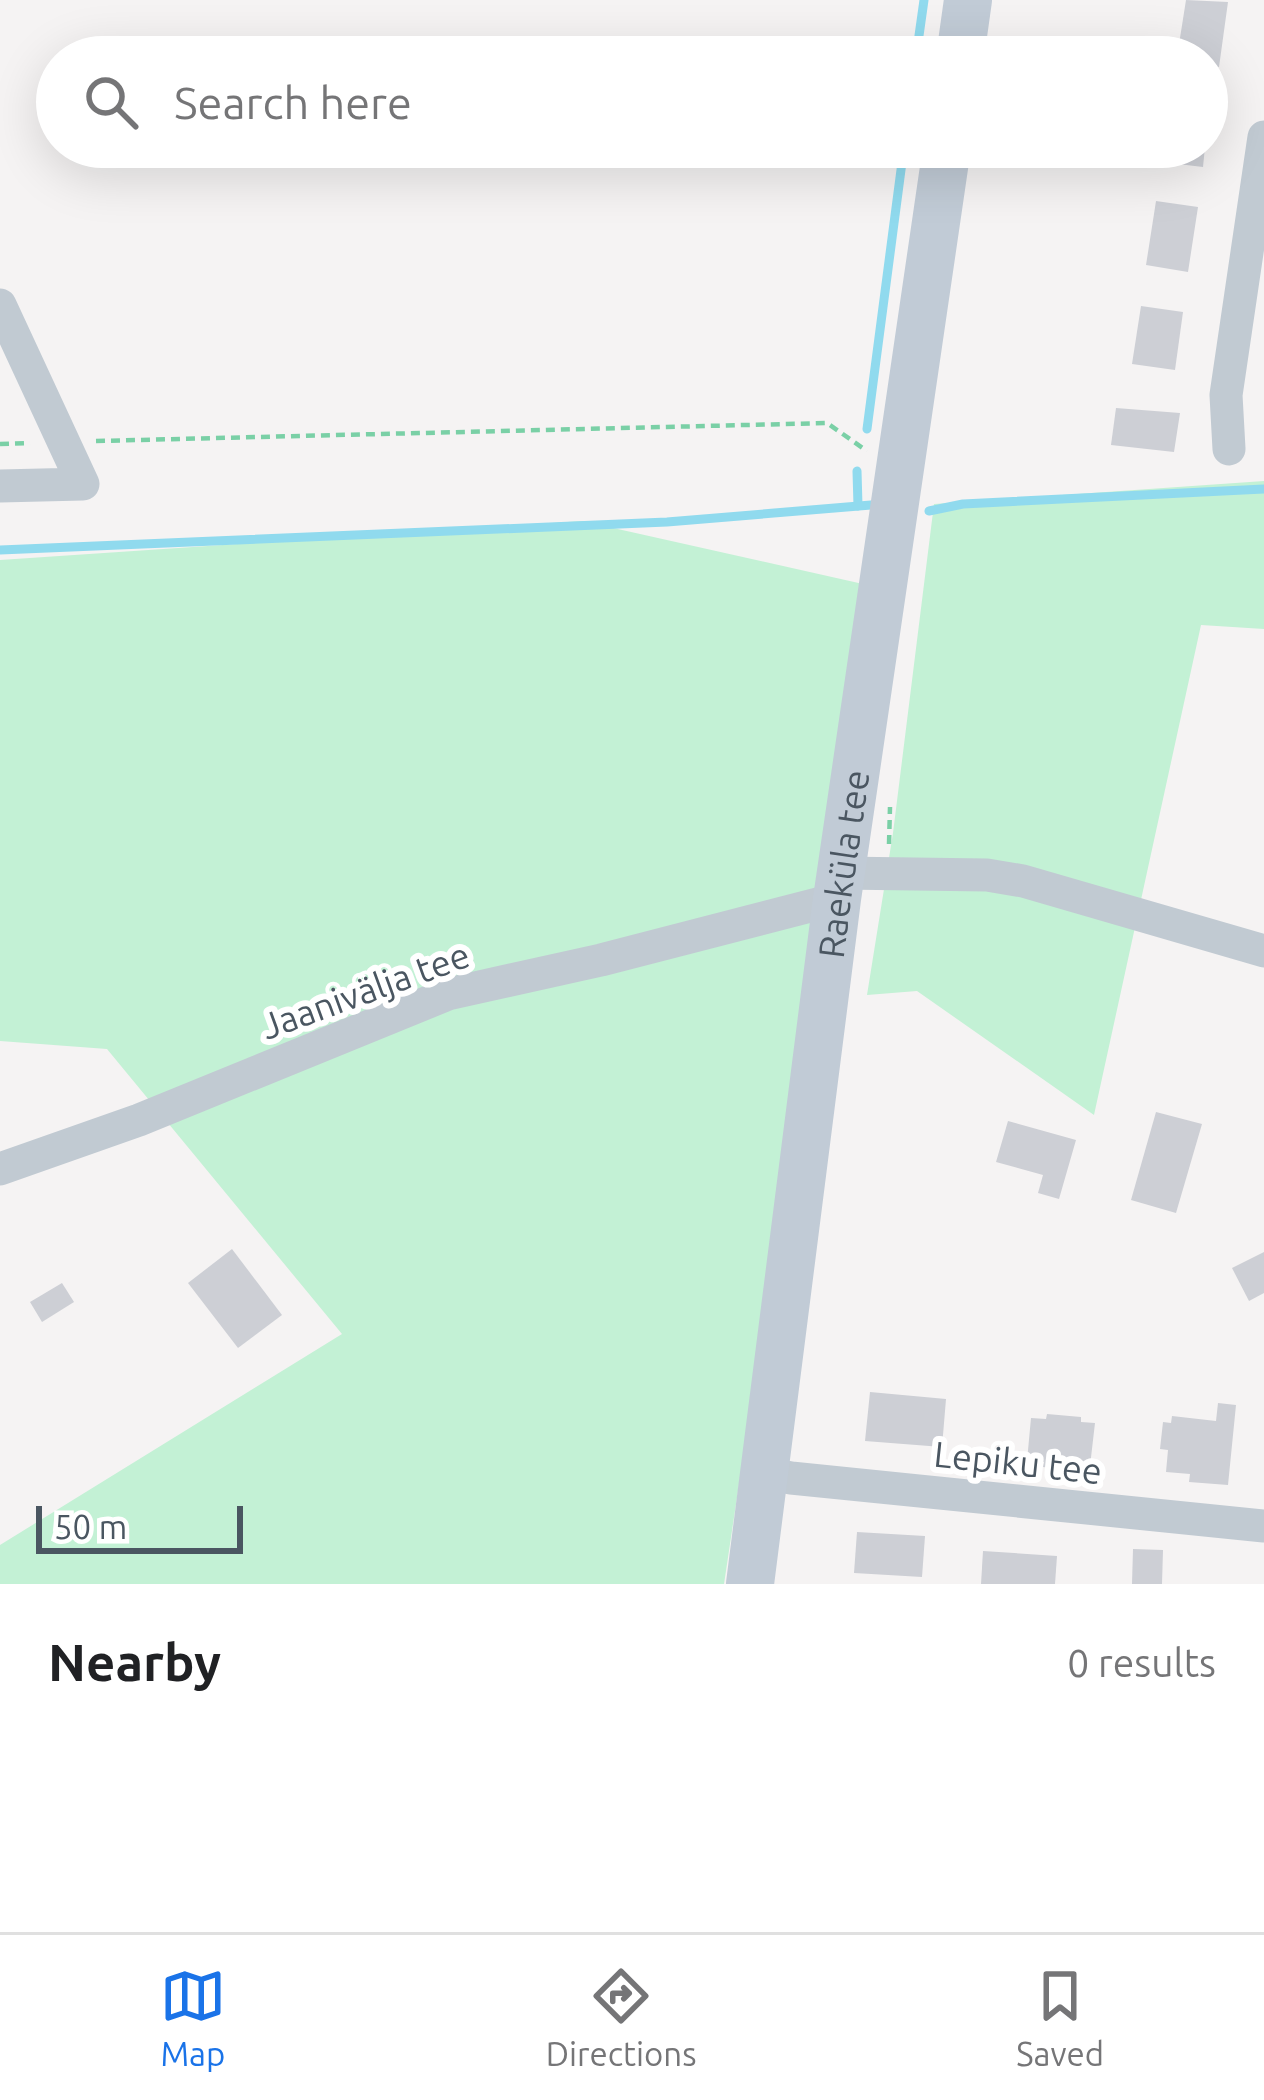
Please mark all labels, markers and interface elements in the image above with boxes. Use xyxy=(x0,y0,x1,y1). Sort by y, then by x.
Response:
search box xyxy=(36,36,1228,168)
icon: search xyxy=(78,69,144,135)
text: Search here xyxy=(174,77,412,128)
street label: Raeküla tee xyxy=(809,767,876,960)
street label: Jaanivälja tee xyxy=(255,933,475,1047)
street label: Lepiku tee xyxy=(932,1433,1104,1491)
scale bar xyxy=(36,1500,243,1553)
text: 50 m xyxy=(54,1508,127,1545)
text: Nearby xyxy=(48,1633,221,1691)
text: 0 results xyxy=(1067,1641,1216,1684)
tab: Map xyxy=(160,1963,226,2072)
tab: Directions xyxy=(546,1963,696,2072)
tab: Saved xyxy=(1016,1963,1104,2072)

